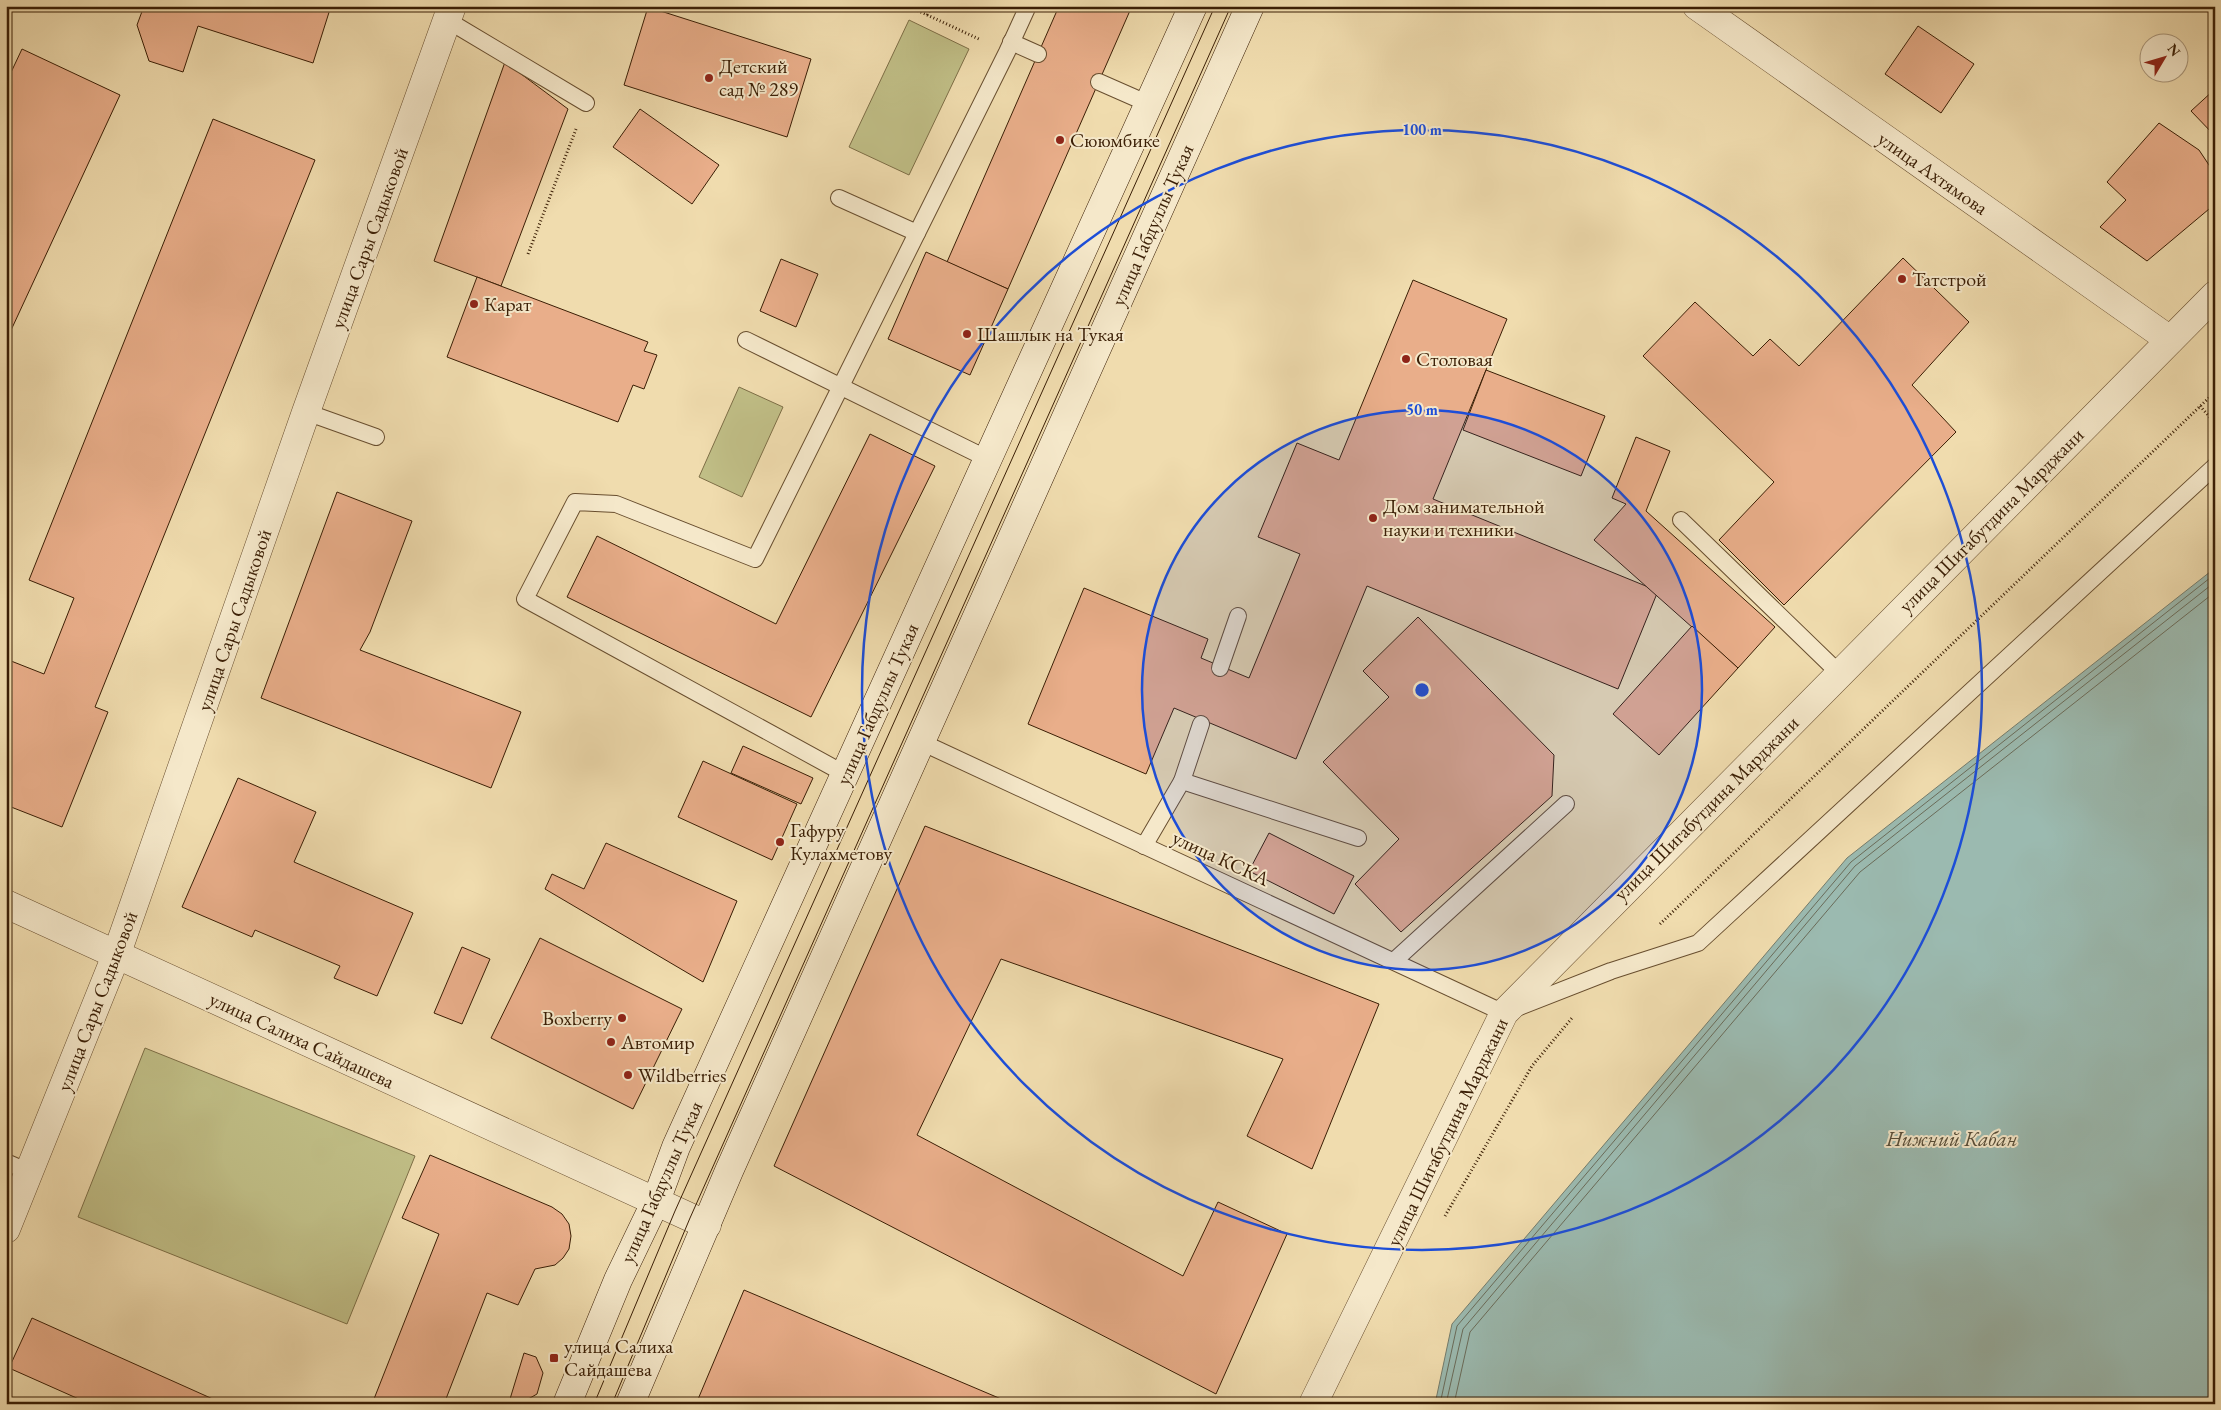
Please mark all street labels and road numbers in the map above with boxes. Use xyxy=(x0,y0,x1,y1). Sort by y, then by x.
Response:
street label: улица Ахтямова xyxy=(1873,125,1993,221)
street label: улица Габдуллы Тукая xyxy=(1105,140,1199,310)
street label: улица Сары Садыковой xyxy=(324,143,414,332)
street label: улица Шигабутдина Марджани xyxy=(1893,422,2089,618)
street label: улица Сары Садыковой xyxy=(191,525,278,715)
street label: улица Габдуллы Тукая xyxy=(830,619,924,789)
street label: улица Шигабутдина Марджани xyxy=(1608,710,1804,906)
street label: улица КСКА xyxy=(1168,824,1274,892)
street label: улица Сары Садыковой xyxy=(51,907,144,1095)
street label: улица Салиха Сайдашева xyxy=(205,986,399,1094)
street label: улица Шигабутдина Марджани xyxy=(1380,1013,1514,1251)
street label: улица Габдуллы Тукая xyxy=(614,1097,708,1267)

